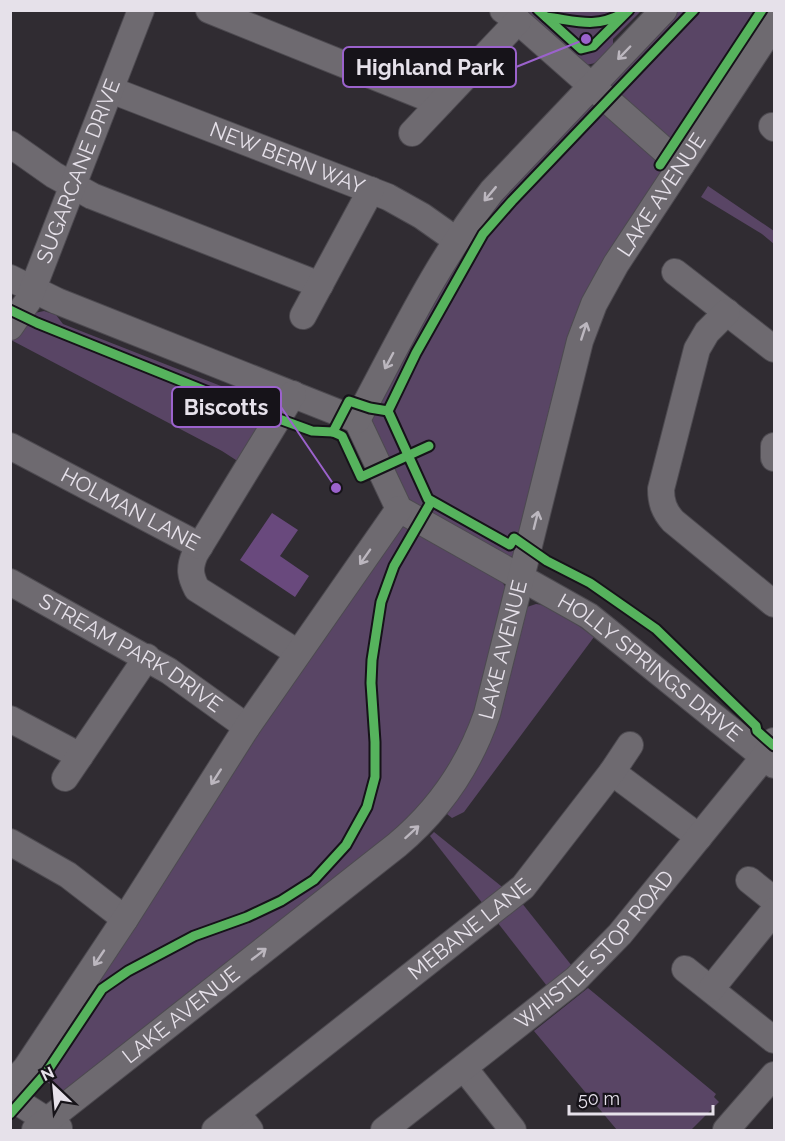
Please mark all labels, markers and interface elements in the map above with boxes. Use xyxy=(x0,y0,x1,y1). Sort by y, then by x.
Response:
one-way arrow xyxy=(617,45,631,60)
callout: Highland Park xyxy=(343,47,516,87)
text: Highland Park xyxy=(356,54,505,80)
street label: SUGARCANE DRIVE xyxy=(31,75,125,266)
street label: NEW BERN WAY xyxy=(207,116,369,199)
street label: LAKE AVENUE xyxy=(611,128,711,261)
one-way arrow xyxy=(483,186,497,201)
one-way arrow xyxy=(579,322,590,341)
one-way arrow xyxy=(383,351,394,369)
callout: Biscotts xyxy=(172,387,281,427)
text: Biscotts xyxy=(184,394,268,420)
street label: HOLMAN LANE xyxy=(57,462,204,556)
one-way arrow xyxy=(530,511,542,530)
one-way arrow xyxy=(359,549,371,565)
street label: LAKE AVENUE xyxy=(473,577,532,722)
street label: STREAM PARK DRIVE xyxy=(35,588,227,717)
street label: HOLLY SPRINGS DRIVE xyxy=(554,588,747,746)
one-way arrow xyxy=(209,768,221,785)
one-way arrow xyxy=(404,825,419,839)
street label: WHISTLE STOP ROAD xyxy=(510,865,679,1034)
street label: MEBANE LANE xyxy=(403,873,535,985)
one-way arrow xyxy=(251,947,267,960)
one-way arrow xyxy=(92,950,105,967)
street label: LAKE AVENUE xyxy=(117,961,245,1068)
north arrow xyxy=(24,1057,84,1117)
text: N xyxy=(38,1063,57,1085)
scale bar xyxy=(569,1078,713,1116)
text: 50 m xyxy=(578,1088,620,1109)

